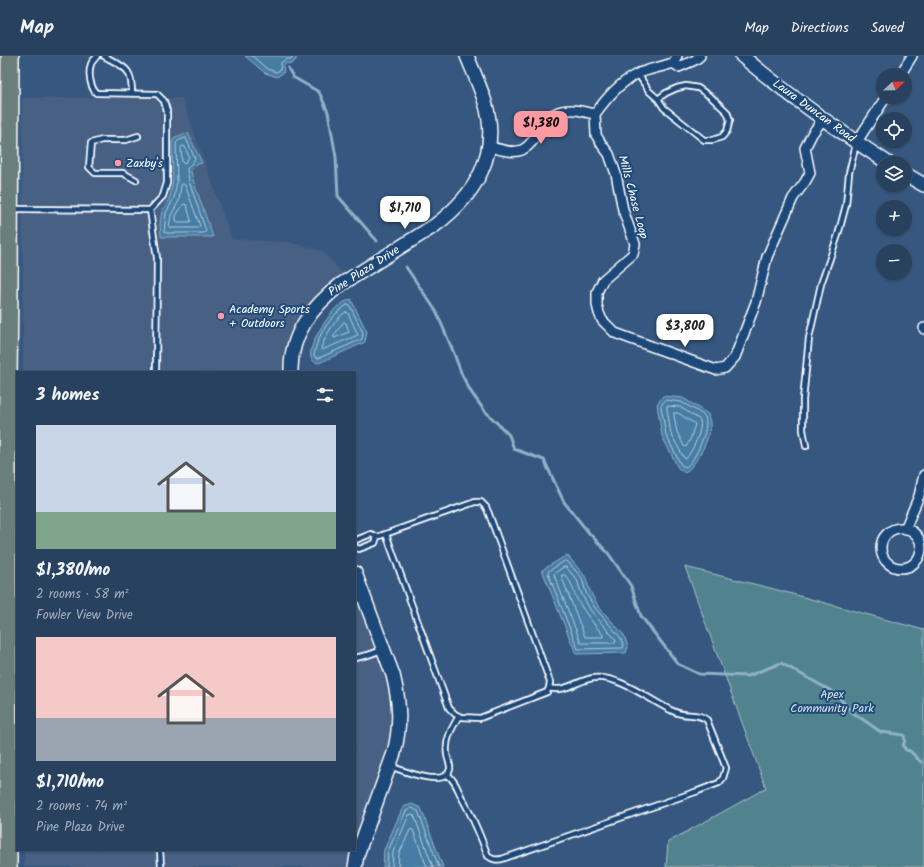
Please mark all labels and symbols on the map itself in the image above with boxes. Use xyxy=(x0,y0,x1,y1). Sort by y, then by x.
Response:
north arrow xyxy=(876,68,912,104)
street label: Laura Duncan Road xyxy=(769,74,860,148)
pin: $1,380 xyxy=(508,111,574,145)
street label: Mills Chase Loop xyxy=(613,153,653,241)
place label: Zaxby's xyxy=(126,154,163,173)
marker: Zaxby's xyxy=(113,158,123,168)
pin: $1,710 xyxy=(372,196,438,230)
street label: Pine Plaza Drive xyxy=(325,240,404,301)
place label: Academy Sports + Outdoors xyxy=(229,300,310,333)
marker: Academy Sports + Outdoors xyxy=(216,311,226,321)
pin: $3,800 xyxy=(652,314,718,348)
park label: Apex Community Park xyxy=(790,685,874,718)

